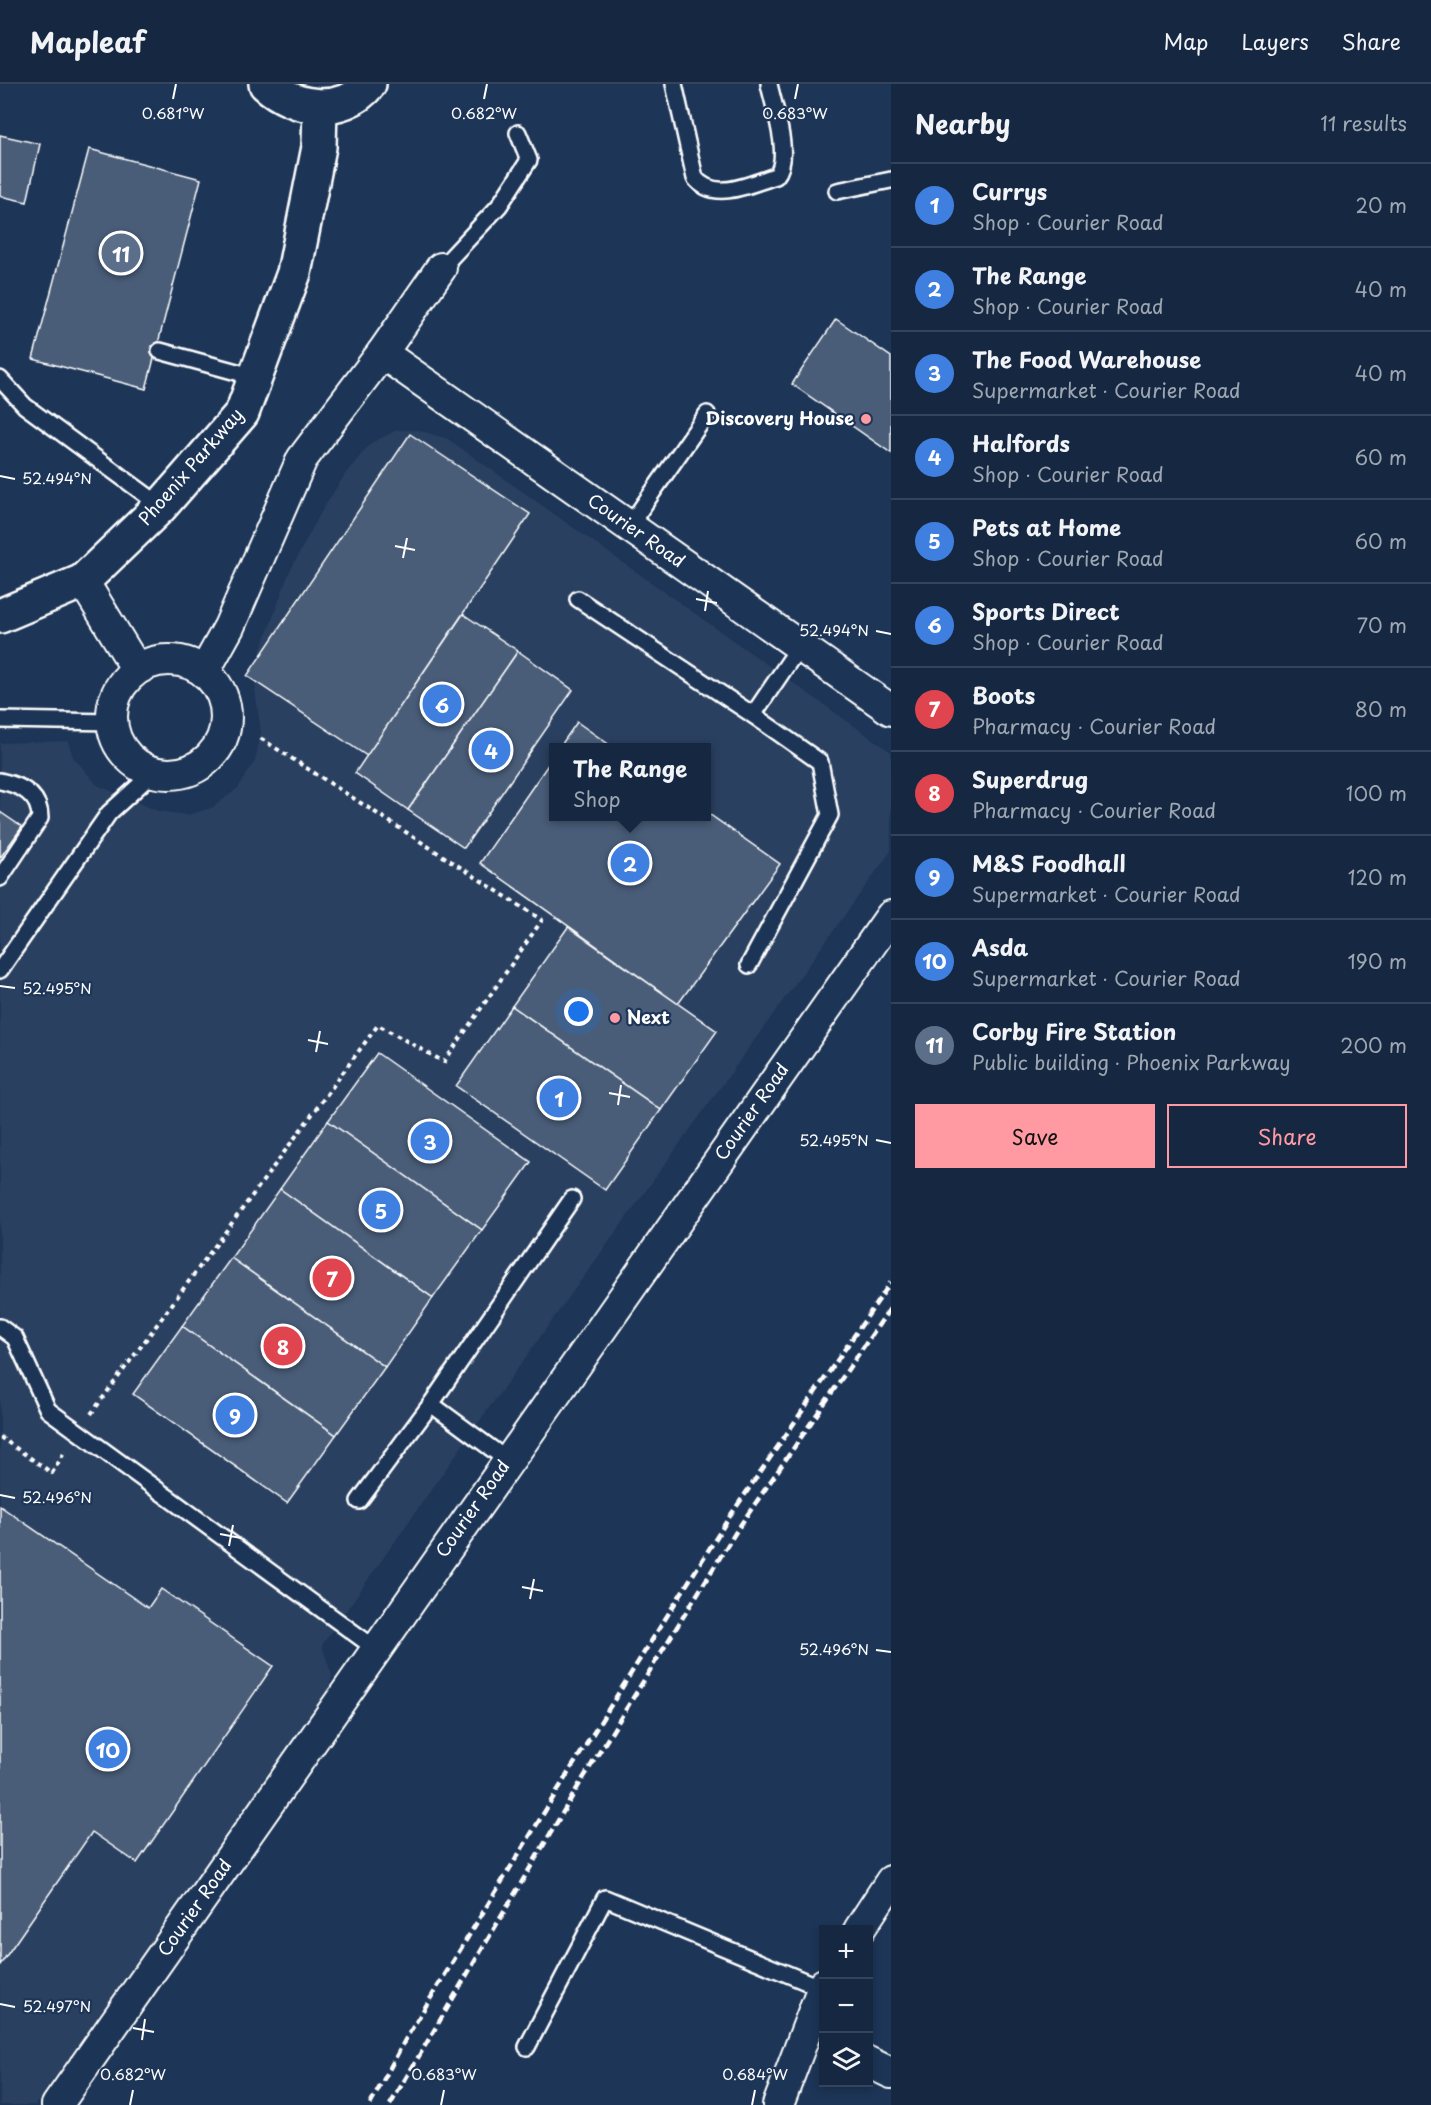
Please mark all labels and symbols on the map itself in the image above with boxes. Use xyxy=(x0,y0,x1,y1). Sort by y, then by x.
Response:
text: 0.681°W xyxy=(142,101,205,124)
text: 0.682°W xyxy=(451,101,518,124)
text: 0.683°W xyxy=(762,101,828,124)
pin: 11 xyxy=(102,230,140,276)
street label: Phoenix Parkway xyxy=(131,401,249,531)
place label: Discovery House xyxy=(705,404,854,431)
marker: Discovery House xyxy=(859,412,873,426)
text: 52.494°N xyxy=(22,466,92,489)
street label: Courier Road xyxy=(582,486,691,573)
text: 52.494°N xyxy=(799,618,869,641)
pin: 6 xyxy=(422,682,462,726)
pin: 4 xyxy=(472,728,510,772)
pin: 2 xyxy=(610,840,650,886)
text: 52.495°N xyxy=(22,976,92,999)
your location xyxy=(564,997,593,1026)
place label: Next xyxy=(627,1003,670,1030)
marker: Next xyxy=(608,1011,622,1025)
street label: Courier Road xyxy=(707,1057,794,1166)
pin: 1 xyxy=(540,1076,578,1120)
pin: 3 xyxy=(410,1118,450,1164)
text: 52.495°N xyxy=(799,1128,869,1151)
pin: 5 xyxy=(362,1188,400,1232)
pin: 7 xyxy=(312,1256,352,1300)
pin: 8 xyxy=(264,1324,302,1368)
pin: 9 xyxy=(216,1392,254,1438)
street label: Courier Road xyxy=(428,1454,515,1563)
text: 52.496°N xyxy=(22,1485,92,1508)
text: 52.496°N xyxy=(799,1637,869,1660)
pin: 10 xyxy=(88,1726,128,1772)
street label: Courier Road xyxy=(150,1853,237,1962)
text: 52.497°N xyxy=(23,1994,91,2017)
text: 0.682°W xyxy=(100,2062,167,2085)
text: 0.683°W xyxy=(411,2062,477,2085)
text: 0.684°W xyxy=(722,2062,788,2085)

